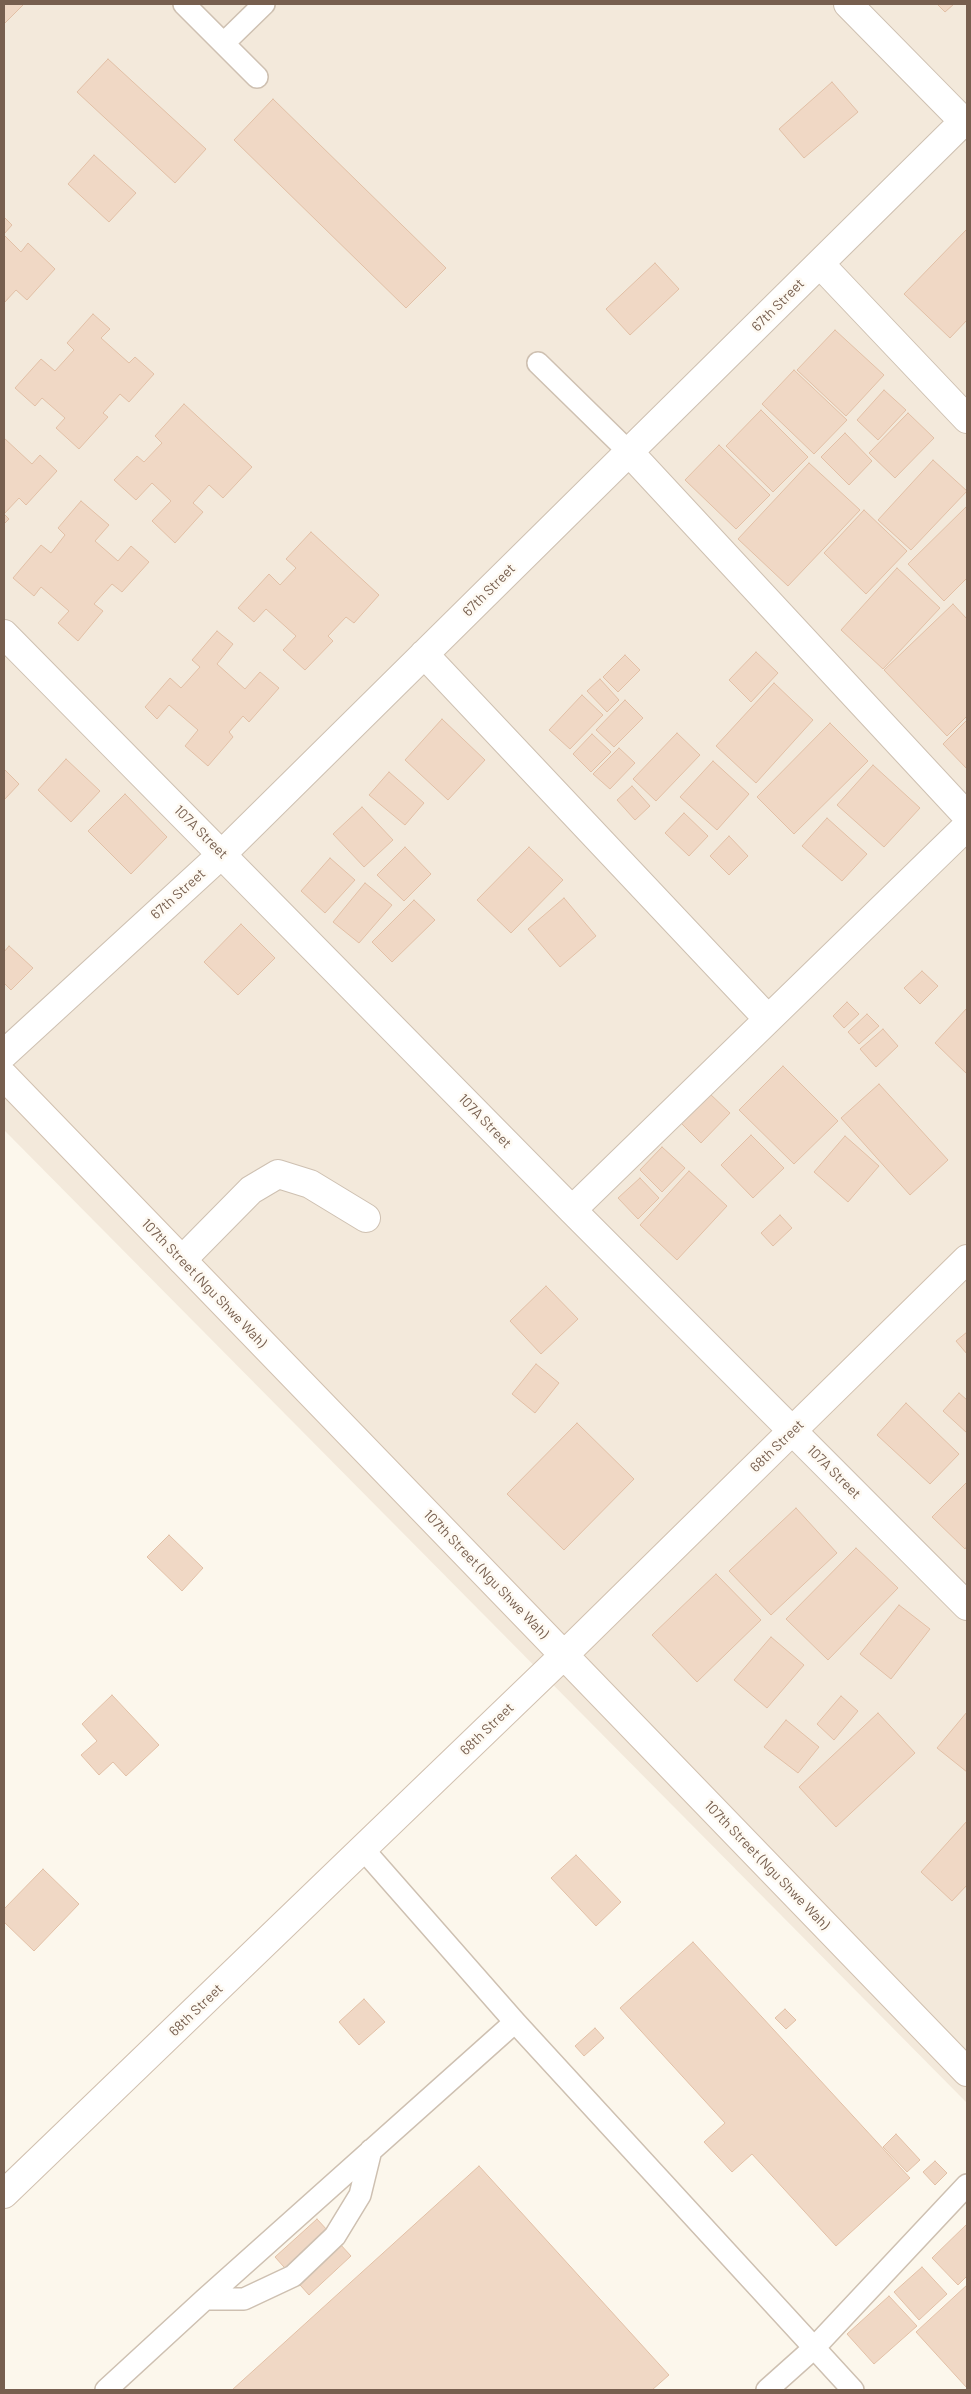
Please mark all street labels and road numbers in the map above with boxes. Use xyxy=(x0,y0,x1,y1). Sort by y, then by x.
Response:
street label: 67th Street xyxy=(748,275,808,335)
street label: 67th Street xyxy=(459,560,519,620)
street label: 107A Street xyxy=(171,802,231,862)
street label: 67th Street xyxy=(147,865,209,923)
street label: 107A Street xyxy=(455,1090,515,1152)
street label: 107th Street (Ngu Shwe Wah) xyxy=(138,1215,270,1351)
street label: 68th Street xyxy=(747,1416,807,1476)
street label: 107A Street xyxy=(804,1442,864,1502)
street label: 107th Street (Ngu Shwe Wah) xyxy=(420,1506,552,1642)
street label: 68th Street xyxy=(457,1699,517,1759)
street label: 107th Street (Ngu Shwe Wah) xyxy=(701,1797,833,1933)
street label: 68th Street xyxy=(166,1980,226,2040)

